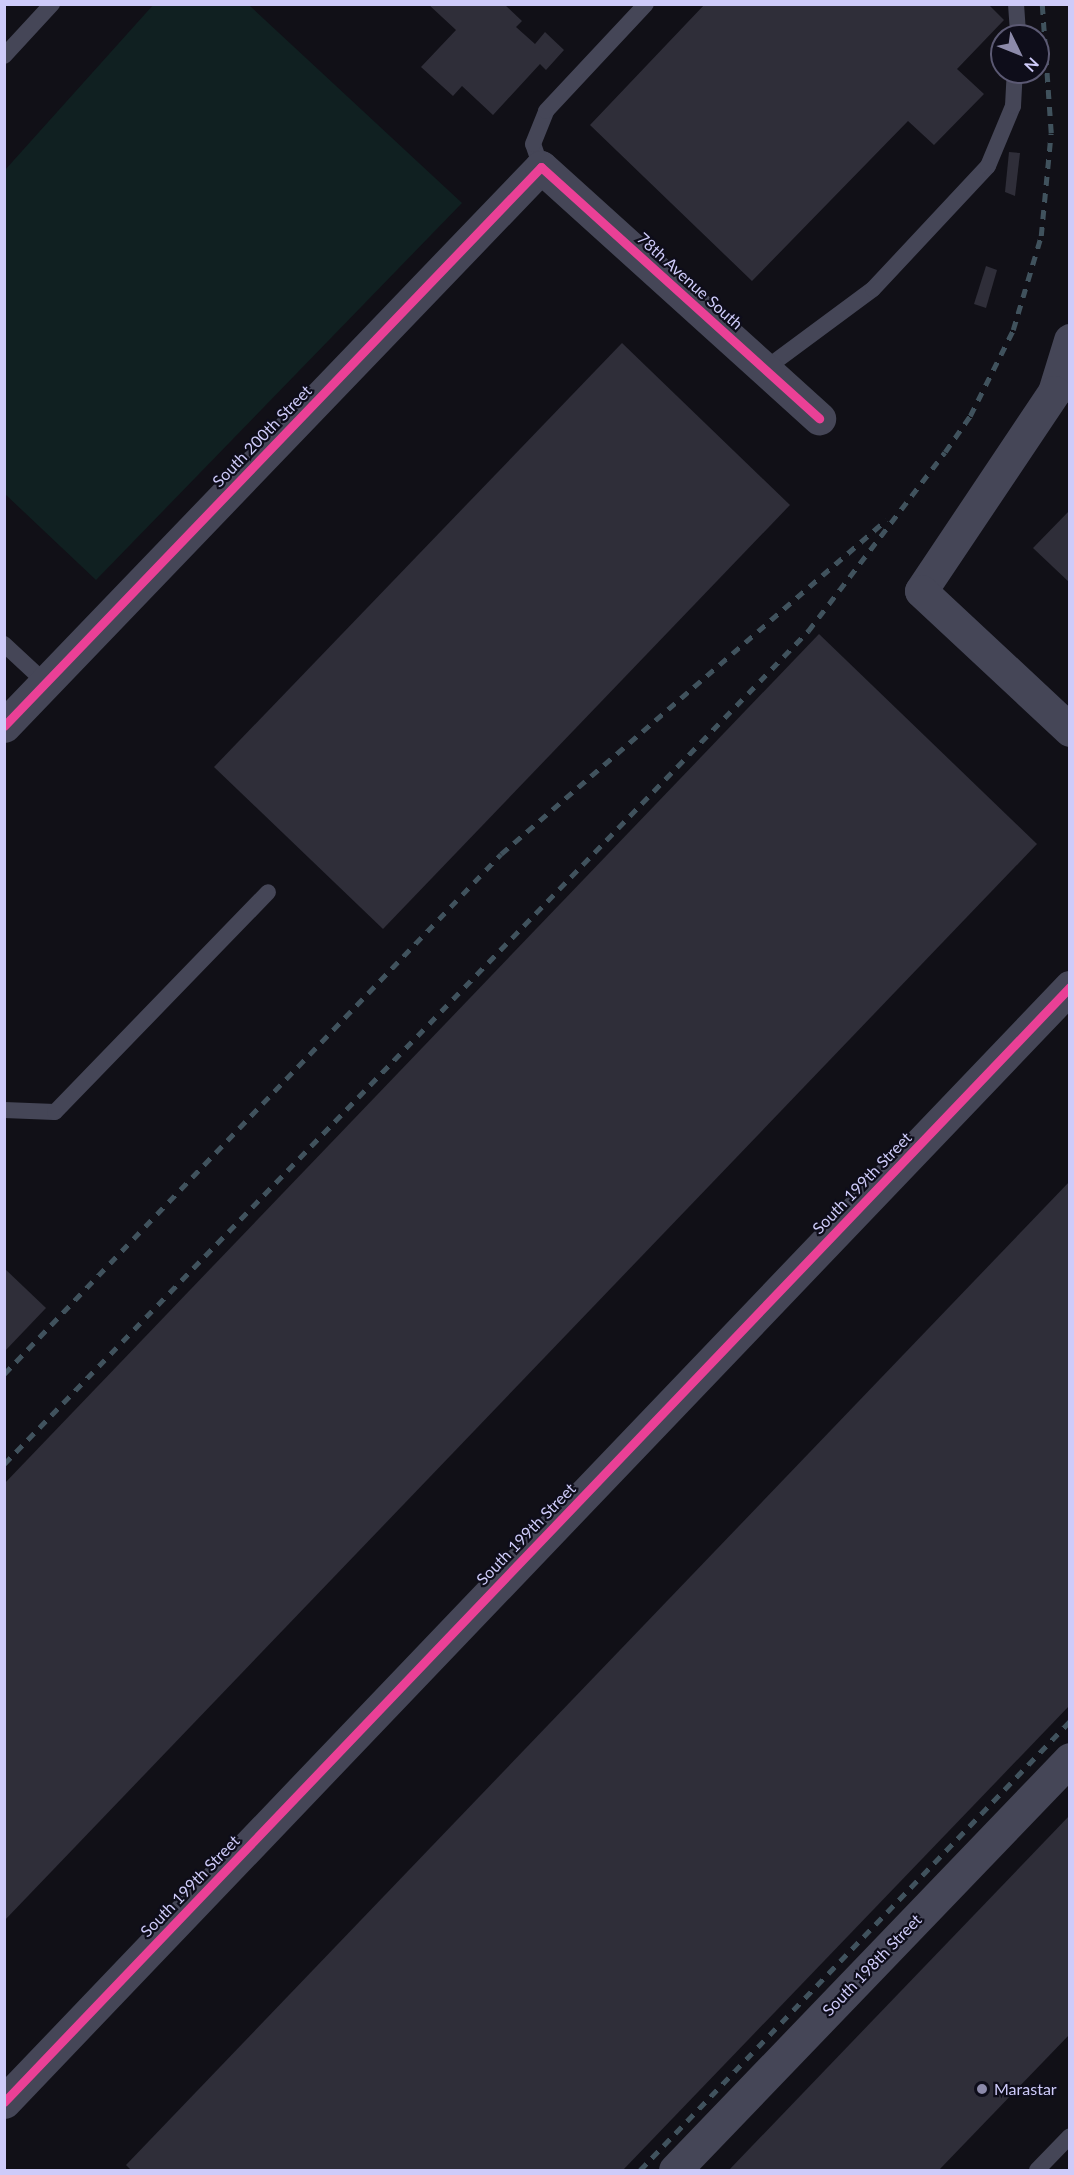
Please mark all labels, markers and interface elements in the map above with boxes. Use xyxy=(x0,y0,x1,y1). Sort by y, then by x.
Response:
north arrow xyxy=(990,24,1050,84)
text: N xyxy=(1021,54,1043,76)
street label: 78th Avenue South xyxy=(633,228,747,334)
street label: South 200th Street xyxy=(209,381,315,491)
street label: South 199th Street xyxy=(809,1128,915,1238)
street label: South 199th Street xyxy=(473,1479,579,1589)
street label: South 199th Street xyxy=(137,1831,243,1941)
street label: South 198th Street xyxy=(819,1910,925,2020)
place label: Marastar xyxy=(994,2079,1057,2099)
marker: Marastar xyxy=(975,2082,989,2096)

